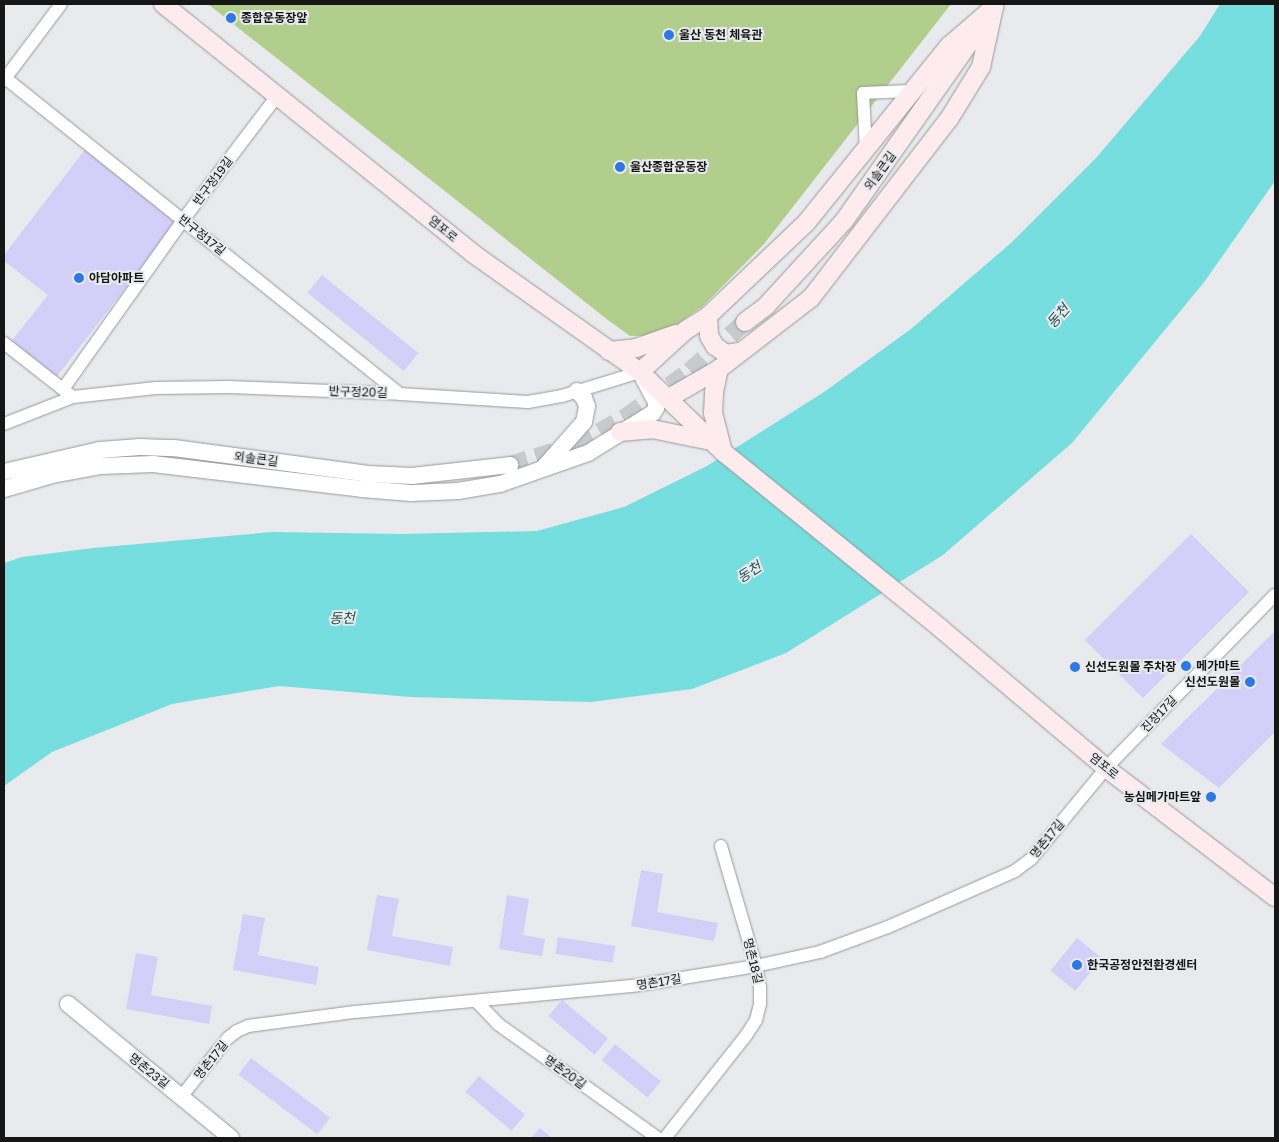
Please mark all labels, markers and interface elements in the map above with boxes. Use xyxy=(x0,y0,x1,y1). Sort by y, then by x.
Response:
place label: 종합운동장앞 xyxy=(241,11,307,25)
marker: 종합운동장앞 xyxy=(225,12,237,24)
place label: 울산 동천 체육관 xyxy=(679,28,762,42)
marker: 울산 동천 체육관 xyxy=(663,29,675,41)
street label: 외솔큰길 xyxy=(861,149,899,193)
street label: 반구정19길 xyxy=(190,154,236,208)
place label: 울산종합운동장 xyxy=(630,160,707,174)
marker: 울산종합운동장 xyxy=(614,161,626,173)
street label: 반구정17길 xyxy=(176,212,228,258)
street label: 염포로 xyxy=(426,213,460,245)
place label: 아담아파트 xyxy=(89,271,144,285)
marker: 아담아파트 xyxy=(73,272,85,284)
water label: 동천 xyxy=(1043,301,1073,331)
street label: 반구정20길 xyxy=(328,384,388,400)
street label: 외솔큰길 xyxy=(233,449,279,469)
water label: 동천 xyxy=(734,558,764,586)
water label: 동천 xyxy=(329,609,355,627)
place label: 메가마트 xyxy=(1196,659,1240,673)
place label: 신선도원몰 주차장 xyxy=(1085,660,1176,674)
marker: 메가마트 xyxy=(1180,660,1192,672)
marker: 신선도원몰 주차장 xyxy=(1069,661,1081,673)
place label: 신선도원몰 xyxy=(1185,675,1240,689)
marker: 신선도원몰 xyxy=(1244,676,1256,688)
street label: 진장17길 xyxy=(1138,693,1180,735)
street label: 염포로 xyxy=(1087,750,1121,782)
place label: 농심메가마트앞 xyxy=(1124,790,1201,804)
marker: 농심메가마트앞 xyxy=(1205,791,1217,803)
street label: 명촌17길 xyxy=(1027,817,1067,861)
street label: 명촌18길 xyxy=(740,937,766,985)
place label: 한국공정안전환경센터 xyxy=(1087,958,1197,972)
marker: 한국공정안전환경센터 xyxy=(1071,959,1083,971)
street label: 명촌17길 xyxy=(636,971,682,993)
street label: 명촌17길 xyxy=(191,1038,231,1082)
street label: 명촌23길 xyxy=(126,1051,172,1091)
street label: 명촌20길 xyxy=(542,1052,588,1092)

